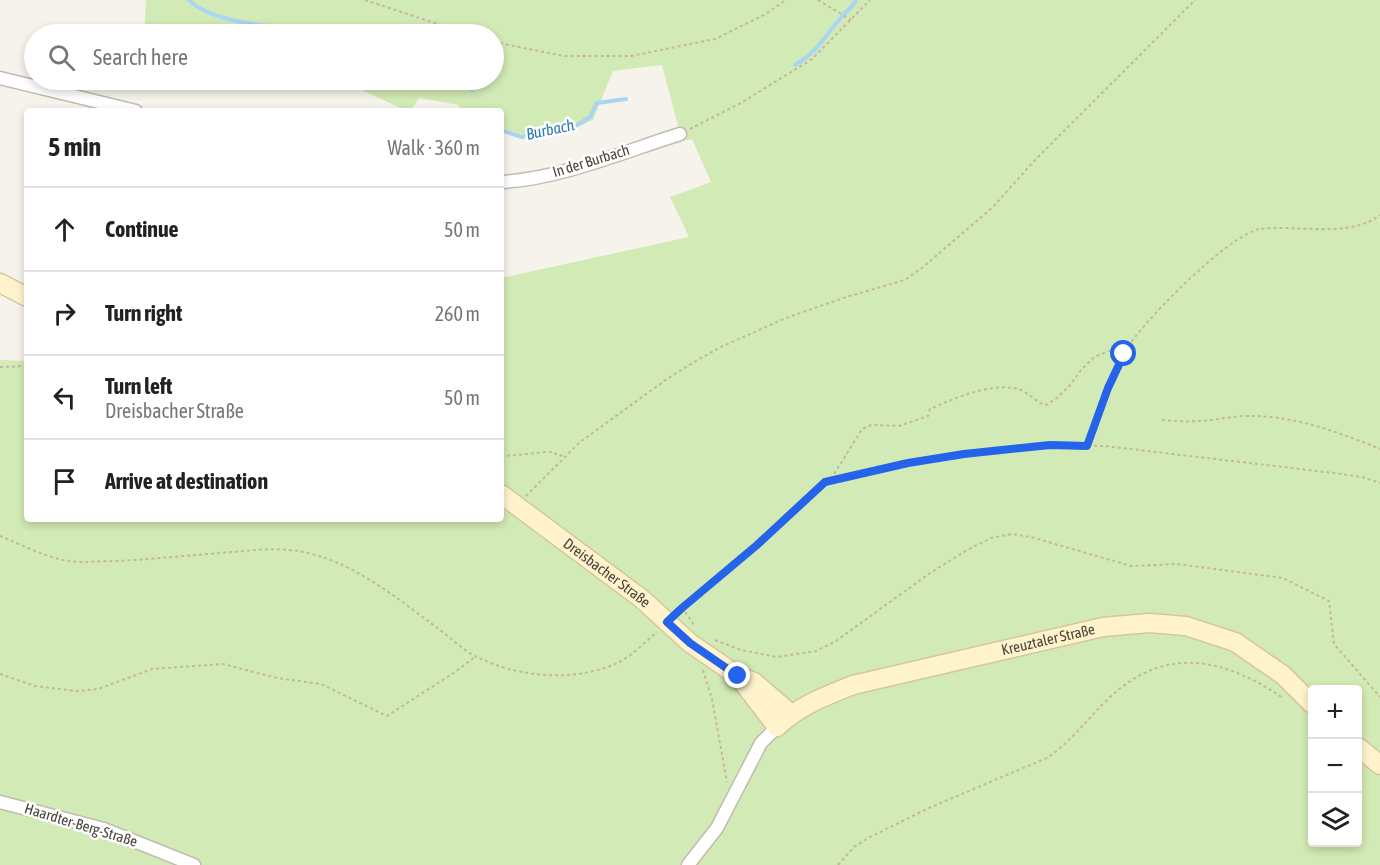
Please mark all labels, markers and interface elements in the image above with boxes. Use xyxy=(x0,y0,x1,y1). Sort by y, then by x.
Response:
search box xyxy=(24,24,504,90)
icon: search xyxy=(45,41,78,74)
text: Search here xyxy=(93,44,188,70)
water label: Burbach xyxy=(524,115,576,143)
text: 5 min xyxy=(48,132,101,162)
text: Walk · 360 m xyxy=(388,136,480,159)
street label: In der Burbach xyxy=(550,141,631,180)
icon: ahead xyxy=(48,213,81,246)
text: Continue xyxy=(105,216,179,242)
text: 50 m xyxy=(444,218,480,241)
icon: right xyxy=(48,297,81,330)
text: Turn right xyxy=(105,300,182,326)
text: 260 m xyxy=(435,302,480,325)
route start xyxy=(1110,340,1136,366)
text: Turn left xyxy=(105,373,172,399)
icon: left xyxy=(48,381,81,414)
text: 50 m xyxy=(444,386,480,409)
text: Dreisbacher Straße xyxy=(105,399,244,422)
icon: arrive xyxy=(48,465,81,498)
text: Arrive at destination xyxy=(105,468,268,494)
street label: Dreisbacher Straße xyxy=(560,534,654,611)
street label: Kreuztaler Straße xyxy=(1000,620,1097,658)
route end xyxy=(724,662,750,688)
map controls xyxy=(1308,685,1362,847)
button: + xyxy=(1308,685,1362,739)
button: − xyxy=(1308,739,1362,793)
button: layers xyxy=(1308,793,1362,847)
street label: Haardter-Berg-Straße xyxy=(23,799,140,850)

